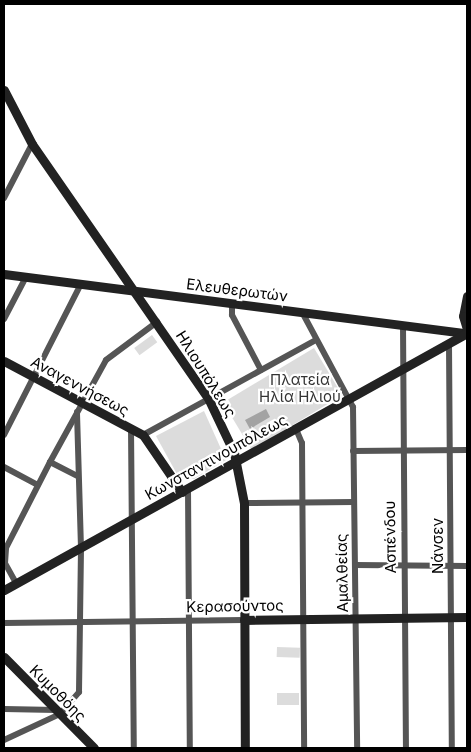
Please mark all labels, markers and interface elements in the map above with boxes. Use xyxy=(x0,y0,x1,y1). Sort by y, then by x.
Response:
street label: Ελευθερωτών xyxy=(185,275,289,305)
street label: Ηλιουπόλεως xyxy=(172,327,240,421)
street label: Αναγεννήσεως xyxy=(28,353,132,419)
park label: Πλατεία Ηλία Ηλιού xyxy=(259,370,341,405)
street label: Κωνσταντινουπόλεως xyxy=(142,410,290,504)
street label: Ασπένδου xyxy=(380,501,400,573)
street label: Νάνσεν xyxy=(429,518,447,574)
street label: Αμαλθείας xyxy=(332,533,352,613)
street label: Κερασούντος xyxy=(186,596,284,616)
street label: Κυμοθόης xyxy=(26,661,90,725)

